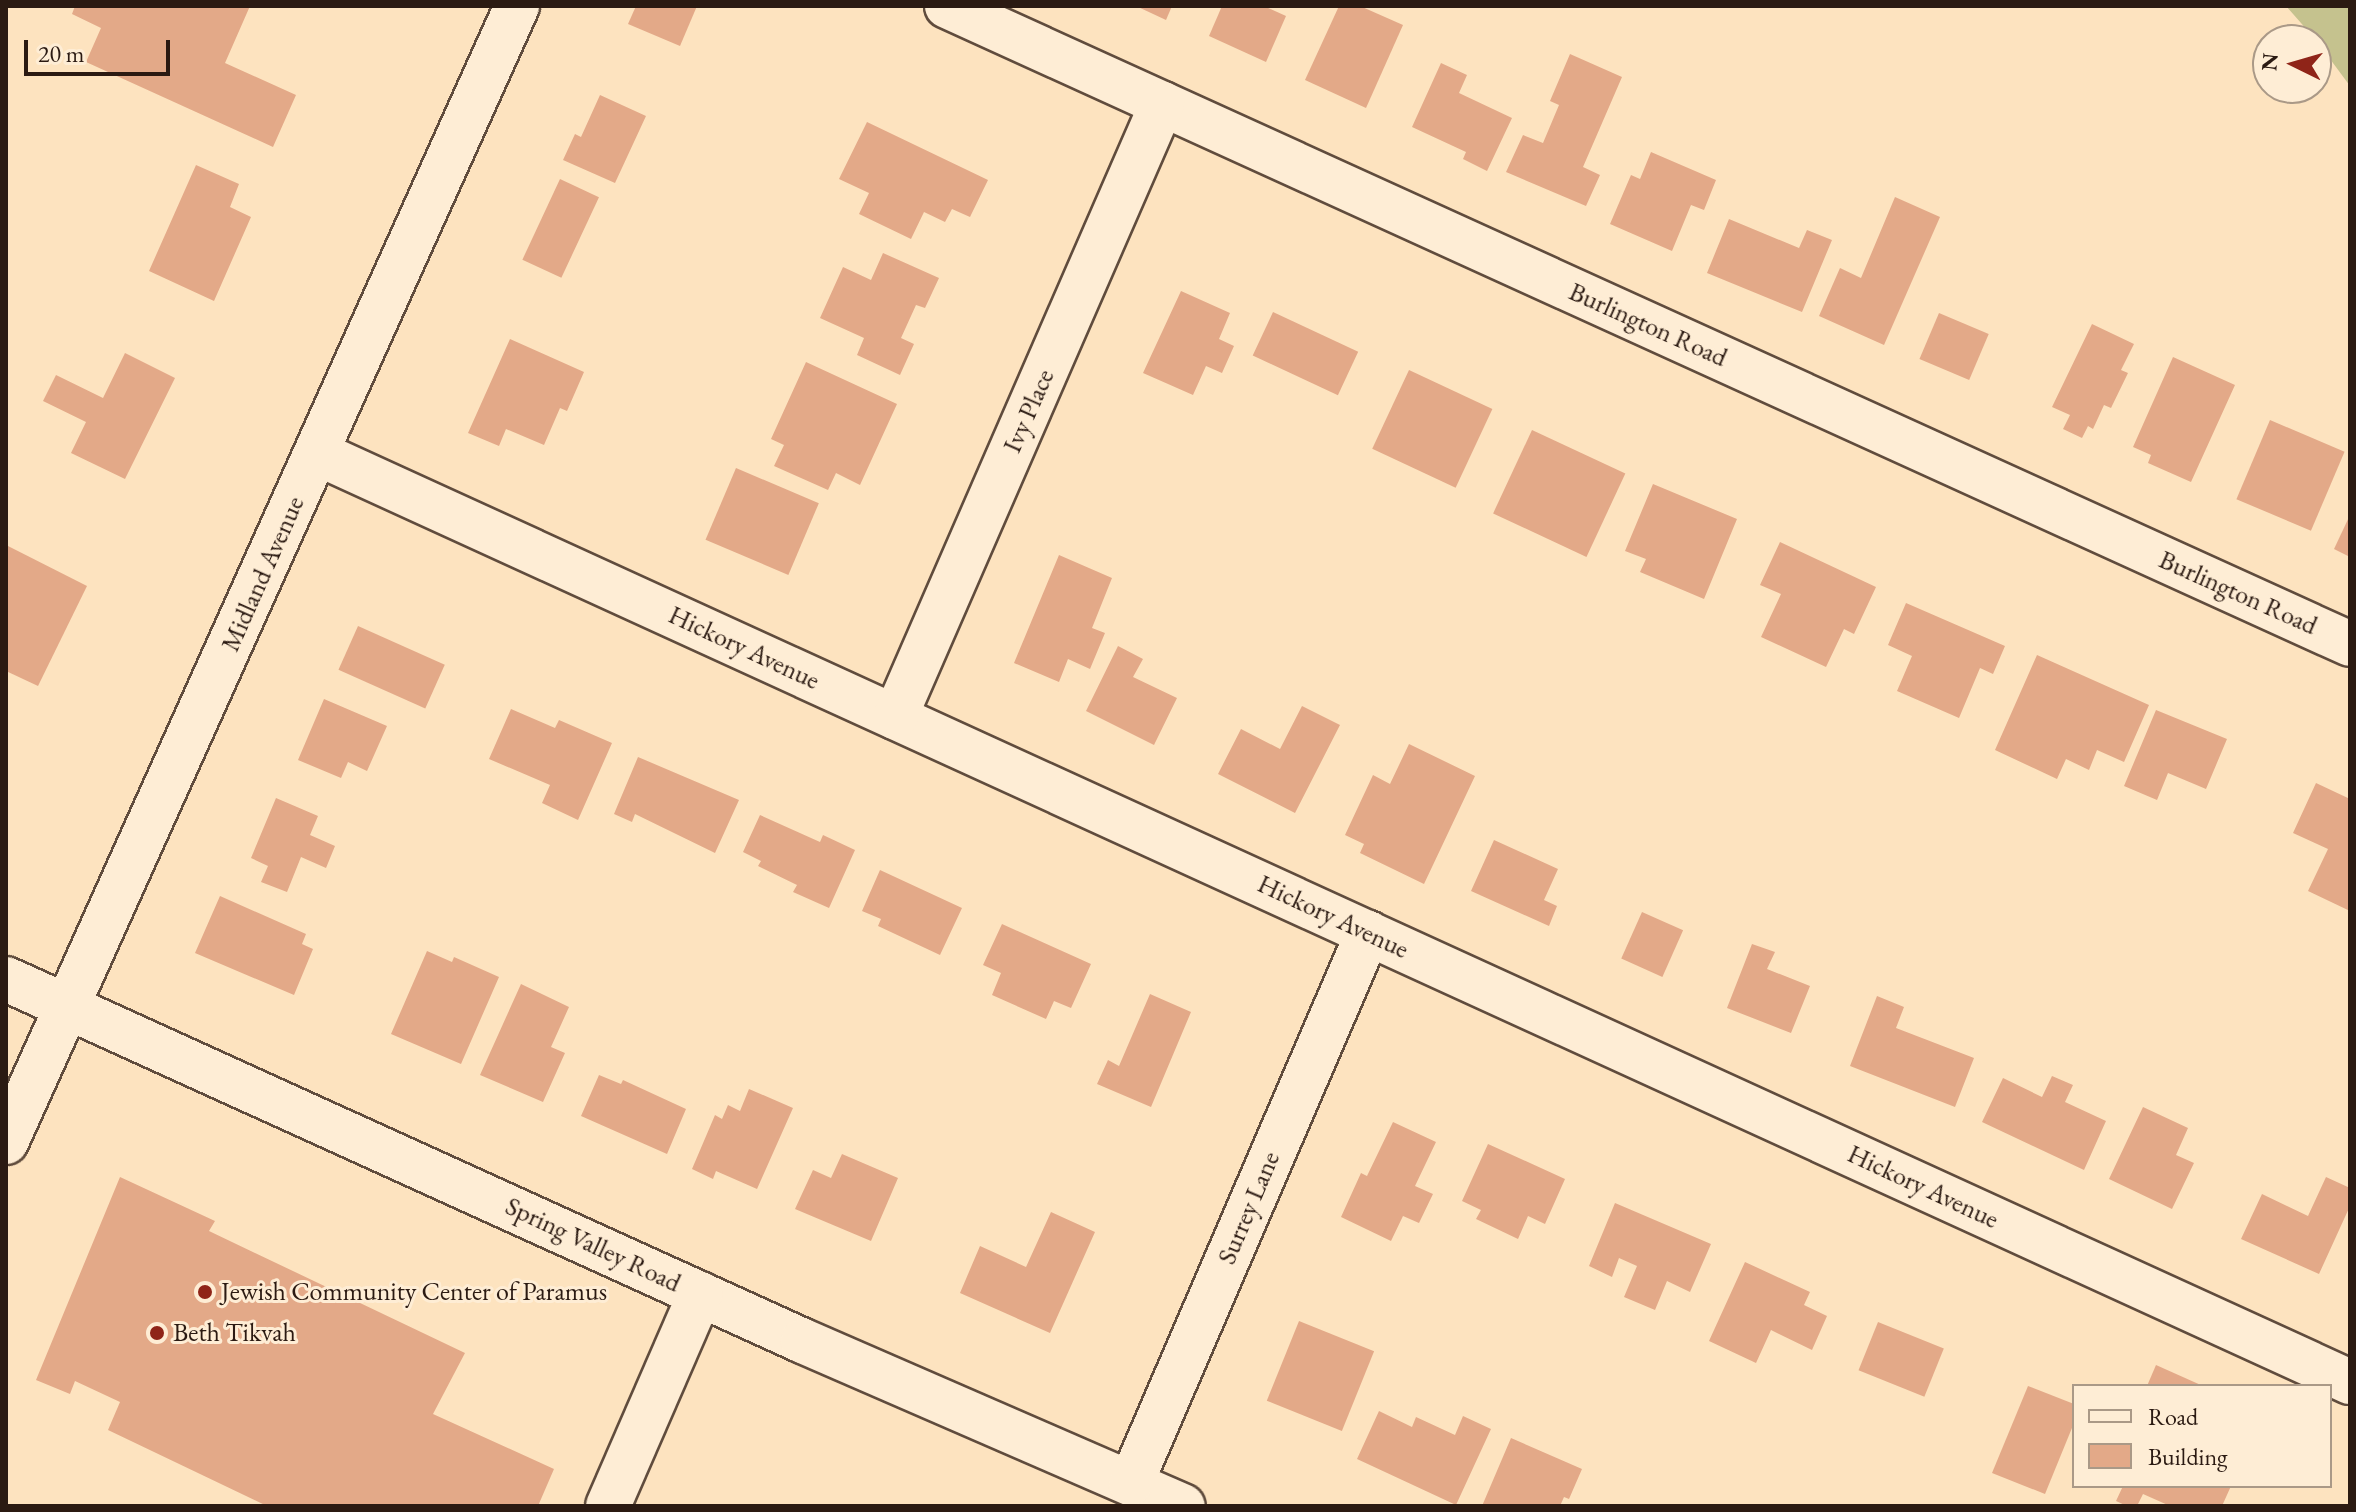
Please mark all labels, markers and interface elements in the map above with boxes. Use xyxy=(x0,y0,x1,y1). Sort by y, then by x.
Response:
scale bar xyxy=(28,24,174,74)
north arrow xyxy=(2252,24,2332,104)
text: 20 m xyxy=(38,38,85,69)
text: N xyxy=(2254,52,2285,72)
street label: Burlington Road xyxy=(1564,276,1732,374)
street label: Ivy Place xyxy=(997,364,1061,458)
street label: Midland Avenue xyxy=(215,492,311,656)
street label: Burlington Road xyxy=(2154,544,2322,642)
street label: Hickory Avenue xyxy=(664,599,824,697)
street label: Hickory Avenue xyxy=(1253,868,1413,966)
street label: Hickory Avenue xyxy=(1843,1138,2003,1236)
street label: Surrey Lane xyxy=(1211,1147,1287,1269)
street label: Spring Valley Road xyxy=(500,1191,686,1299)
place label: Jewish Community Center of Paramus xyxy=(221,1276,607,1308)
marker: Jewish Community Center of Paramus xyxy=(196,1283,214,1301)
place label: Beth Tikvah xyxy=(173,1317,296,1349)
marker: Beth Tikvah xyxy=(148,1324,166,1342)
legend xyxy=(2072,1384,2332,1488)
text: Road xyxy=(2148,1401,2198,1432)
text: Building xyxy=(2148,1441,2228,1472)

